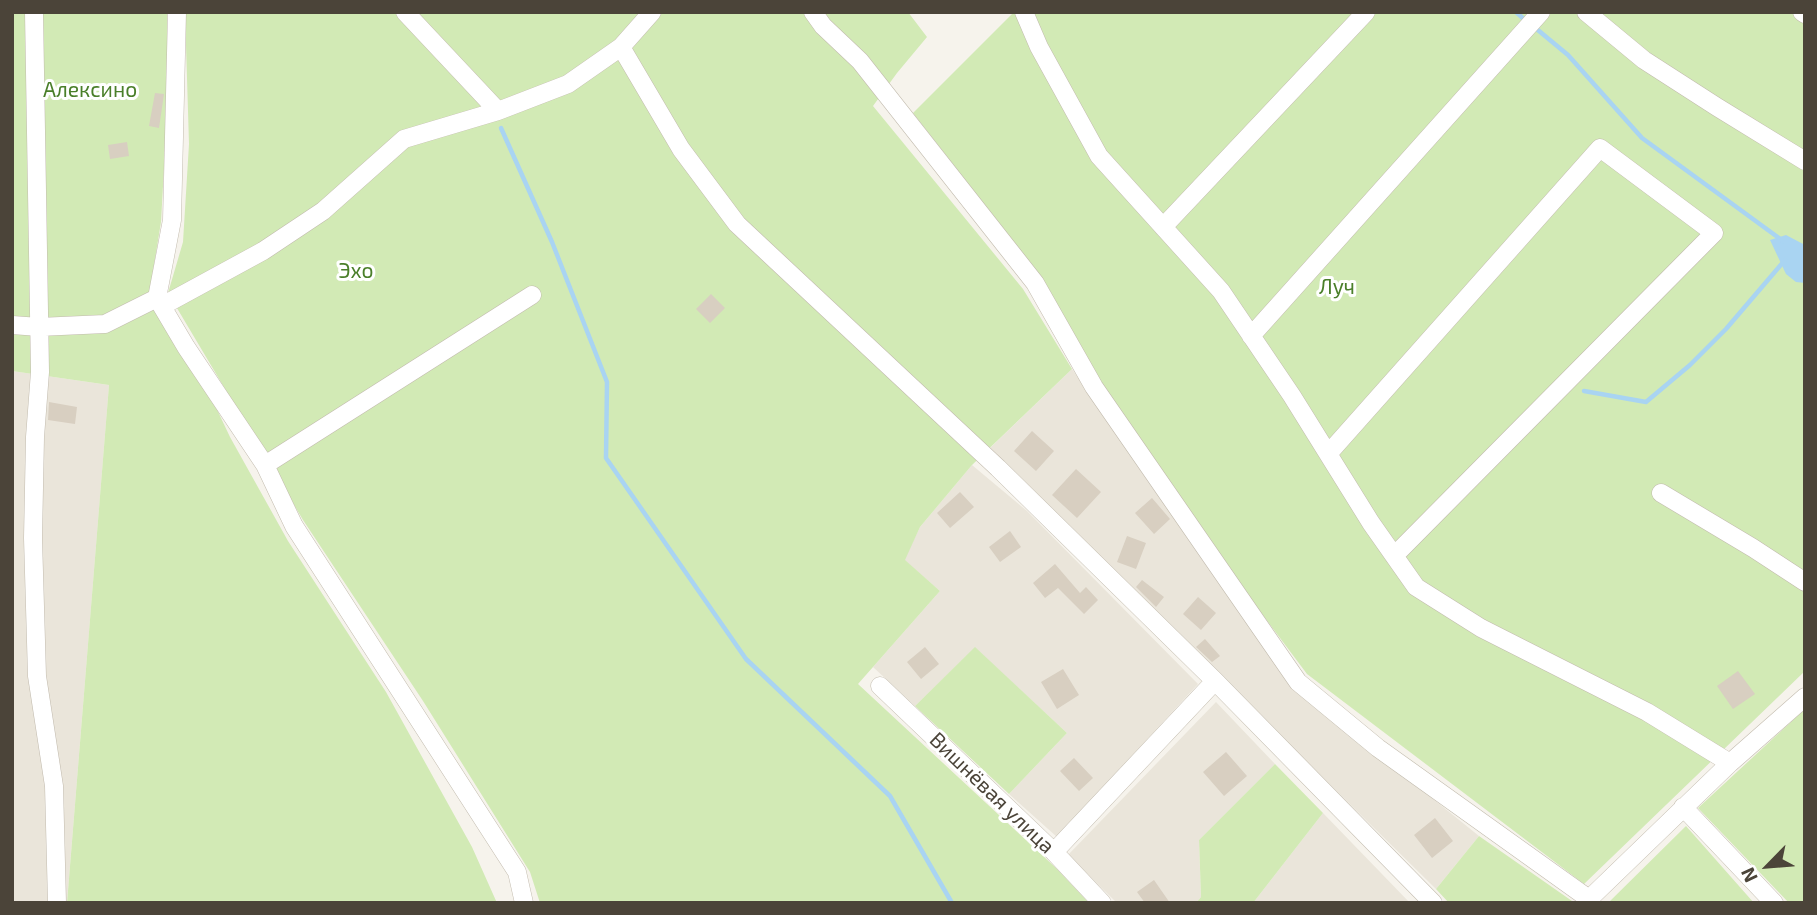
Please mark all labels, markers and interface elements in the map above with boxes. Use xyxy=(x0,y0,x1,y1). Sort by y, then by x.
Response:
park label: Алексино xyxy=(43,77,137,103)
park label: Эхо xyxy=(338,258,374,284)
park label: Луч xyxy=(1319,274,1355,300)
street label: Вишнёвая улица xyxy=(924,727,1060,859)
north arrow xyxy=(1733,831,1803,901)
text: N xyxy=(1735,864,1762,886)

